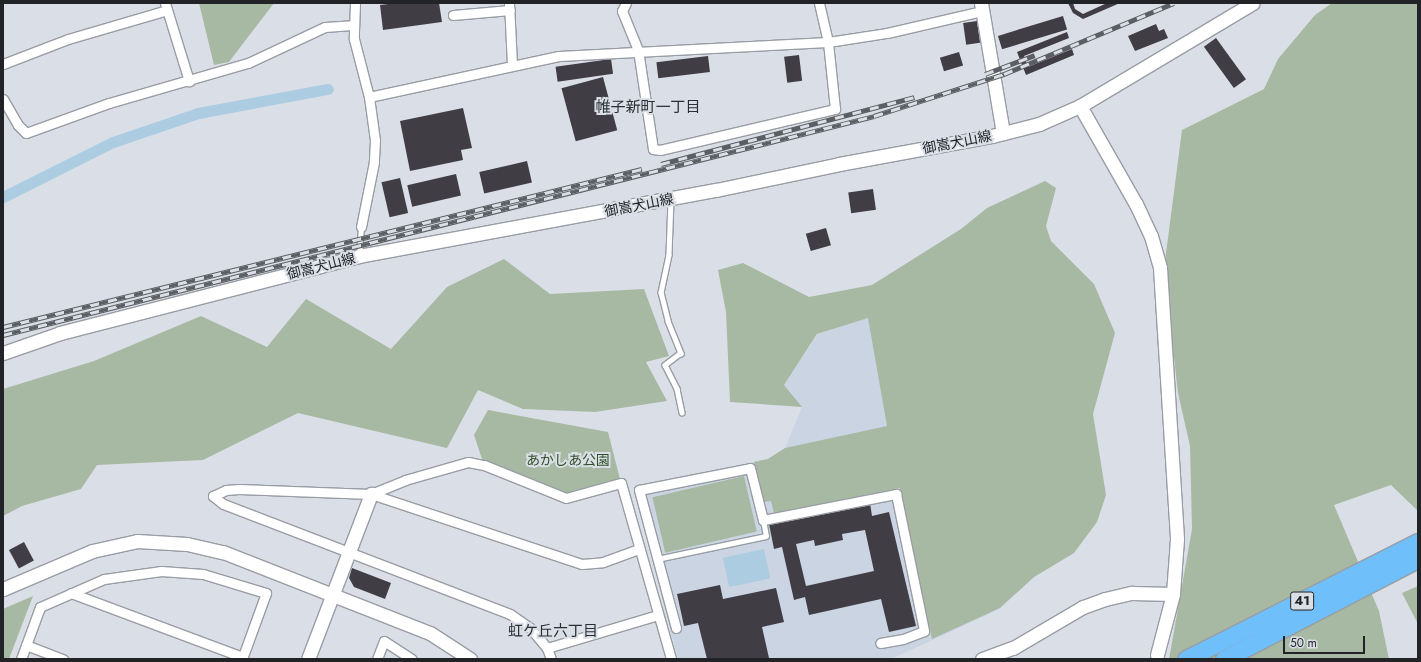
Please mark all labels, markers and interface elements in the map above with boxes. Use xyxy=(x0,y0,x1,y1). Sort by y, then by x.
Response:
district label: 帷子新町一丁目 xyxy=(596,99,700,117)
street label: 御嵩犬山線 xyxy=(921,127,993,157)
street label: 御嵩犬山線 xyxy=(603,190,675,220)
street label: 御嵩犬山線 xyxy=(285,249,357,283)
park label: あかしあ公園 xyxy=(526,452,610,468)
road number: 41 xyxy=(1290,590,1314,612)
district label: 虹ケ丘六丁目 xyxy=(508,623,598,641)
scale bar xyxy=(1285,628,1367,654)
text: 50 m xyxy=(1290,634,1317,652)

